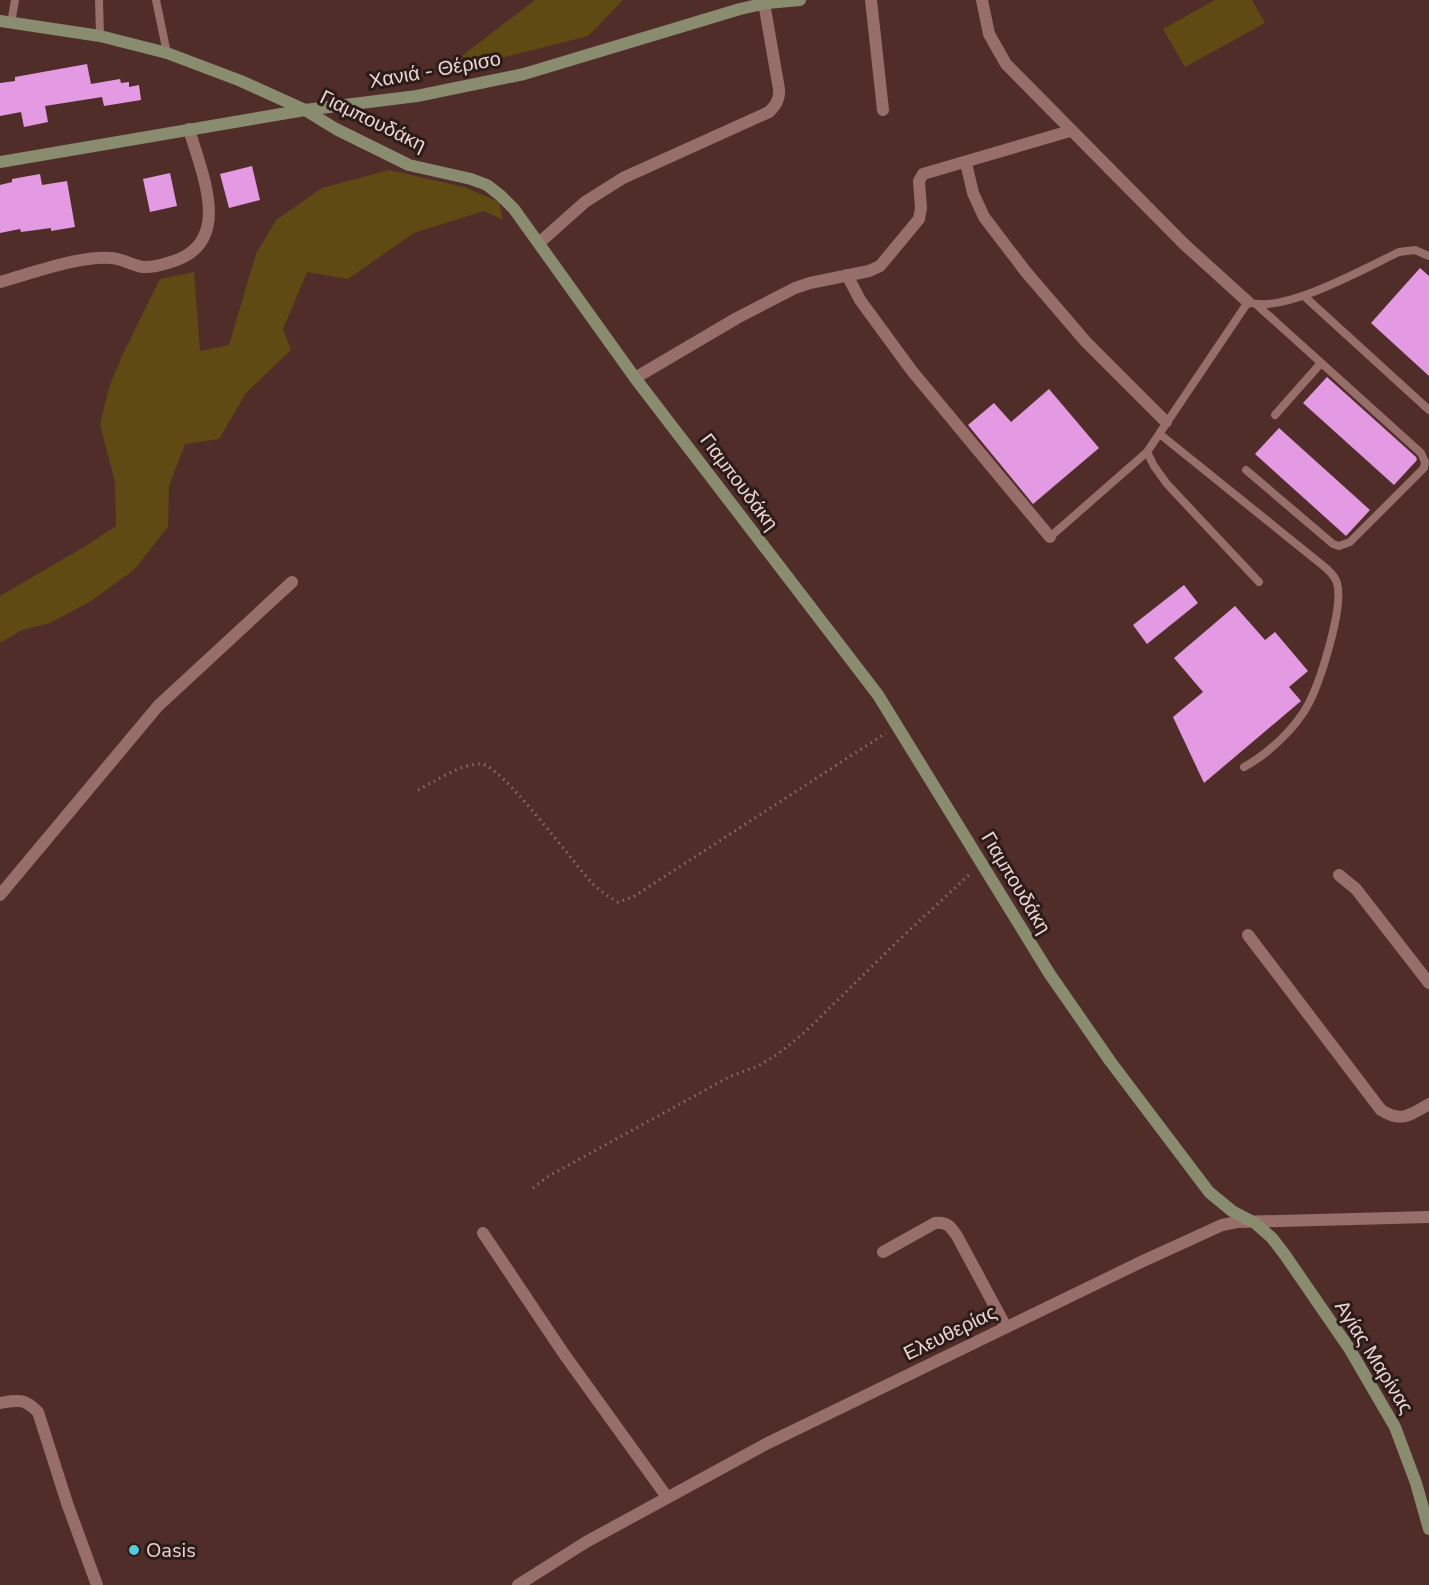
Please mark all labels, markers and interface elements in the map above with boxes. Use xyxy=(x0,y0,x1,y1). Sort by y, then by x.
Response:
street label: Χανιά - Θέρισο xyxy=(367,45,503,95)
street label: Γιαμπουδάκη xyxy=(315,84,431,158)
street label: Γιαμπουδάκη xyxy=(694,428,784,536)
street label: Γιαμπουδάκη xyxy=(975,827,1057,939)
street label: Αγίας Μαρίνας xyxy=(1328,1295,1420,1419)
street label: Ελευθερίας xyxy=(899,1299,1001,1367)
place label: Oasis xyxy=(146,1537,196,1564)
marker: Oasis xyxy=(127,1543,141,1557)

